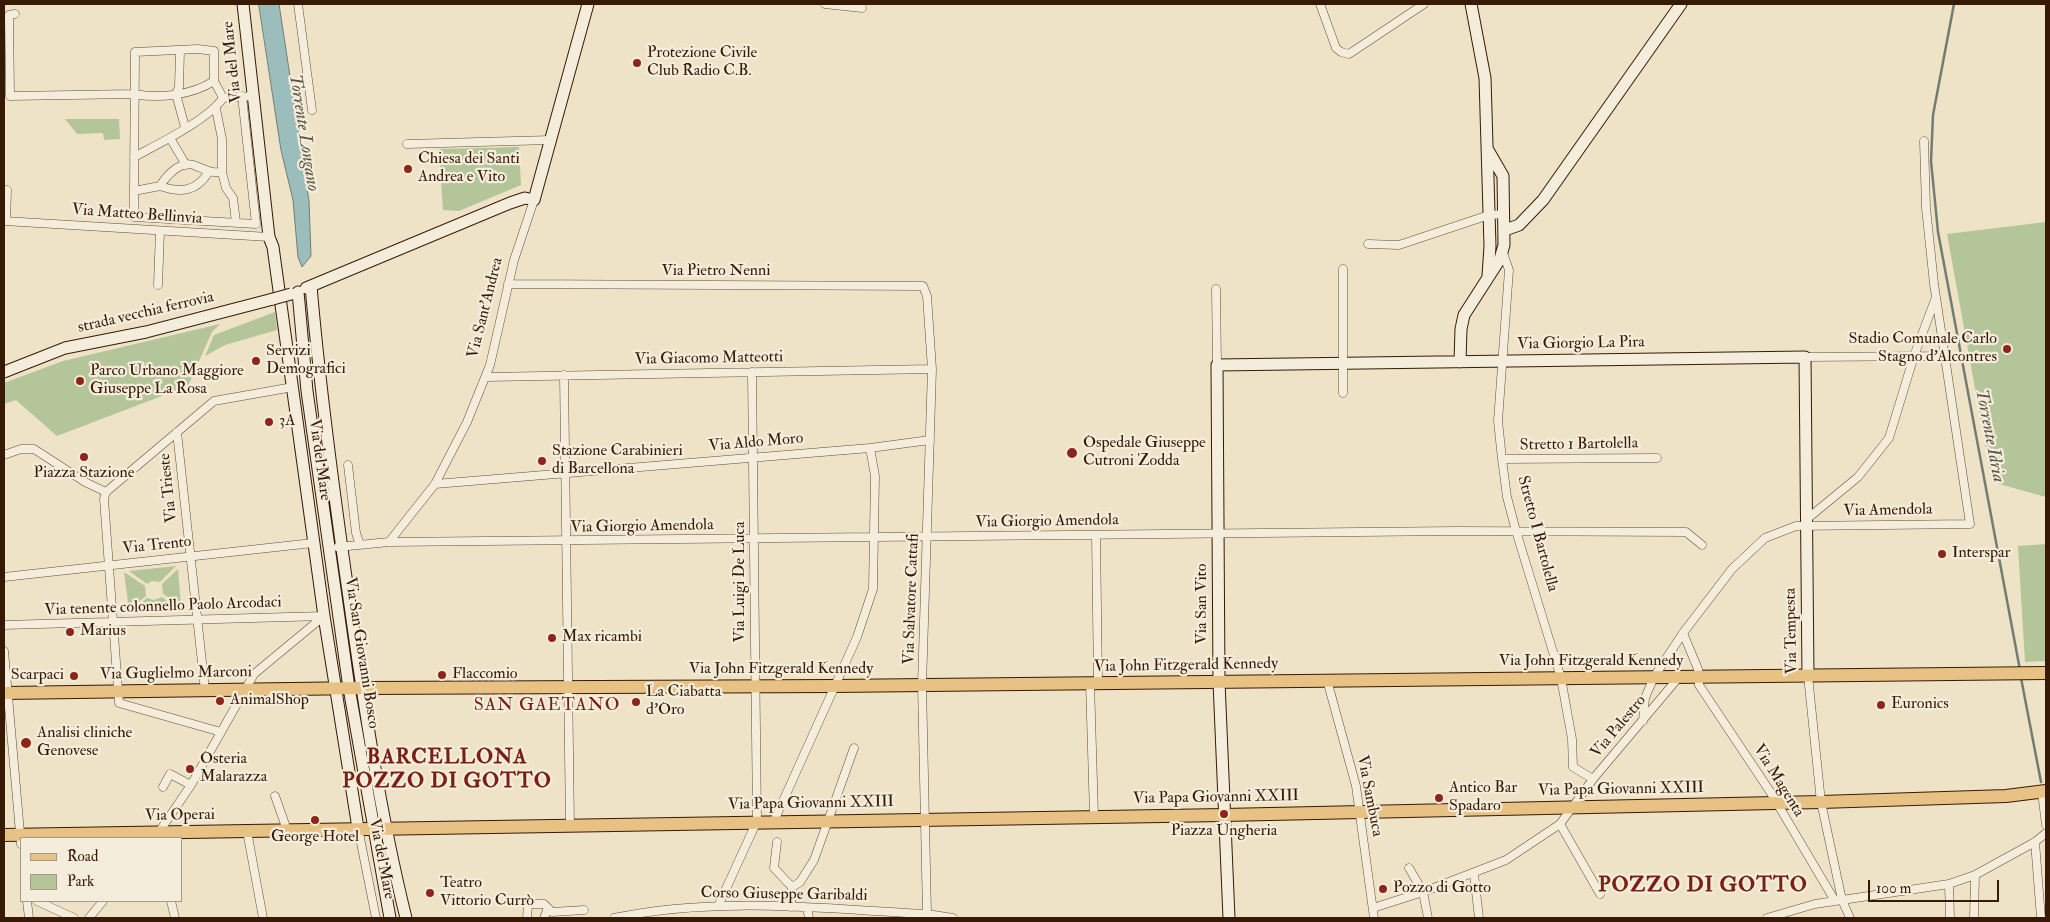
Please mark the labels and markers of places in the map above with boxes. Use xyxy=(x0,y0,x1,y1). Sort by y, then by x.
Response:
place label: Protezione Civile Club Radio C.B. xyxy=(647,44,757,82)
marker: Protezione Civile Club Radio C.B. xyxy=(631,57,643,69)
place label: Chiesa dei Santi Andrea e Vito xyxy=(418,150,520,188)
marker: Chiesa dei Santi Andrea e Vito xyxy=(402,163,414,175)
place label: Stadio Comunale Carlo Stagno d'Alcontres xyxy=(1848,330,1997,368)
place label: Servizi Demografici xyxy=(266,342,346,380)
marker: Stadio Comunale Carlo Stagno d'Alcontres xyxy=(2001,343,2013,355)
marker: Servizi Demografici xyxy=(250,355,262,367)
place label: Parco Urbano Maggiore Giuseppe La Rosa xyxy=(90,362,244,400)
marker: Parco Urbano Maggiore Giuseppe La Rosa xyxy=(74,375,86,387)
place label: 3A xyxy=(279,412,295,432)
marker: 3A xyxy=(263,416,275,428)
place label: Ospedale Giuseppe Cutroni Zodda xyxy=(1083,434,1206,472)
place label: Stazione Carabinieri di Barcellona xyxy=(552,442,683,480)
marker: Ospedale Giuseppe Cutroni Zodda xyxy=(1065,446,1079,460)
marker: Piazza Stazione xyxy=(78,451,90,463)
marker: Stazione Carabinieri di Barcellona xyxy=(536,455,548,467)
place label: Piazza Stazione xyxy=(34,464,134,484)
place label: Interspar xyxy=(1952,544,2011,564)
marker: Interspar xyxy=(1936,548,1948,560)
place label: Marius xyxy=(80,622,126,642)
marker: Marius xyxy=(64,626,76,638)
place label: Max ricambi xyxy=(562,628,642,648)
marker: Max ricambi xyxy=(546,632,558,644)
place label: Flaccomio xyxy=(452,665,518,685)
place label: Scarpaci xyxy=(11,666,64,686)
marker: Flaccomio xyxy=(436,669,448,681)
marker: Scarpaci xyxy=(68,670,80,682)
place label: La Ciabatta d'Oro xyxy=(646,683,721,721)
place label: AnimalShop xyxy=(230,691,309,711)
marker: AnimalShop xyxy=(214,695,226,707)
place label: Euronics xyxy=(1891,695,1949,715)
marker: La Ciabatta d'Oro xyxy=(630,696,642,708)
marker: Euronics xyxy=(1875,699,1887,711)
place label: Analisi cliniche Genovese xyxy=(37,724,132,762)
marker: Analisi cliniche Genovese xyxy=(19,736,33,750)
place label: Osteria Malarazza xyxy=(200,750,267,788)
marker: Osteria Malarazza xyxy=(184,763,196,775)
place label: Antico Bar Spadaro xyxy=(1449,779,1517,817)
marker: Antico Bar Spadaro xyxy=(1433,792,1445,804)
marker: Piazza Ungheria xyxy=(1218,808,1230,820)
marker: George Hotel xyxy=(309,814,321,826)
place label: Piazza Ungheria xyxy=(1171,822,1277,842)
place label: George Hotel xyxy=(271,828,359,848)
place label: Teatro Vittorio Currò xyxy=(440,874,534,912)
place label: Pozzo di Gotto xyxy=(1393,879,1491,899)
marker: Pozzo di Gotto xyxy=(1377,883,1389,895)
marker: Teatro Vittorio Currò xyxy=(424,887,436,899)

